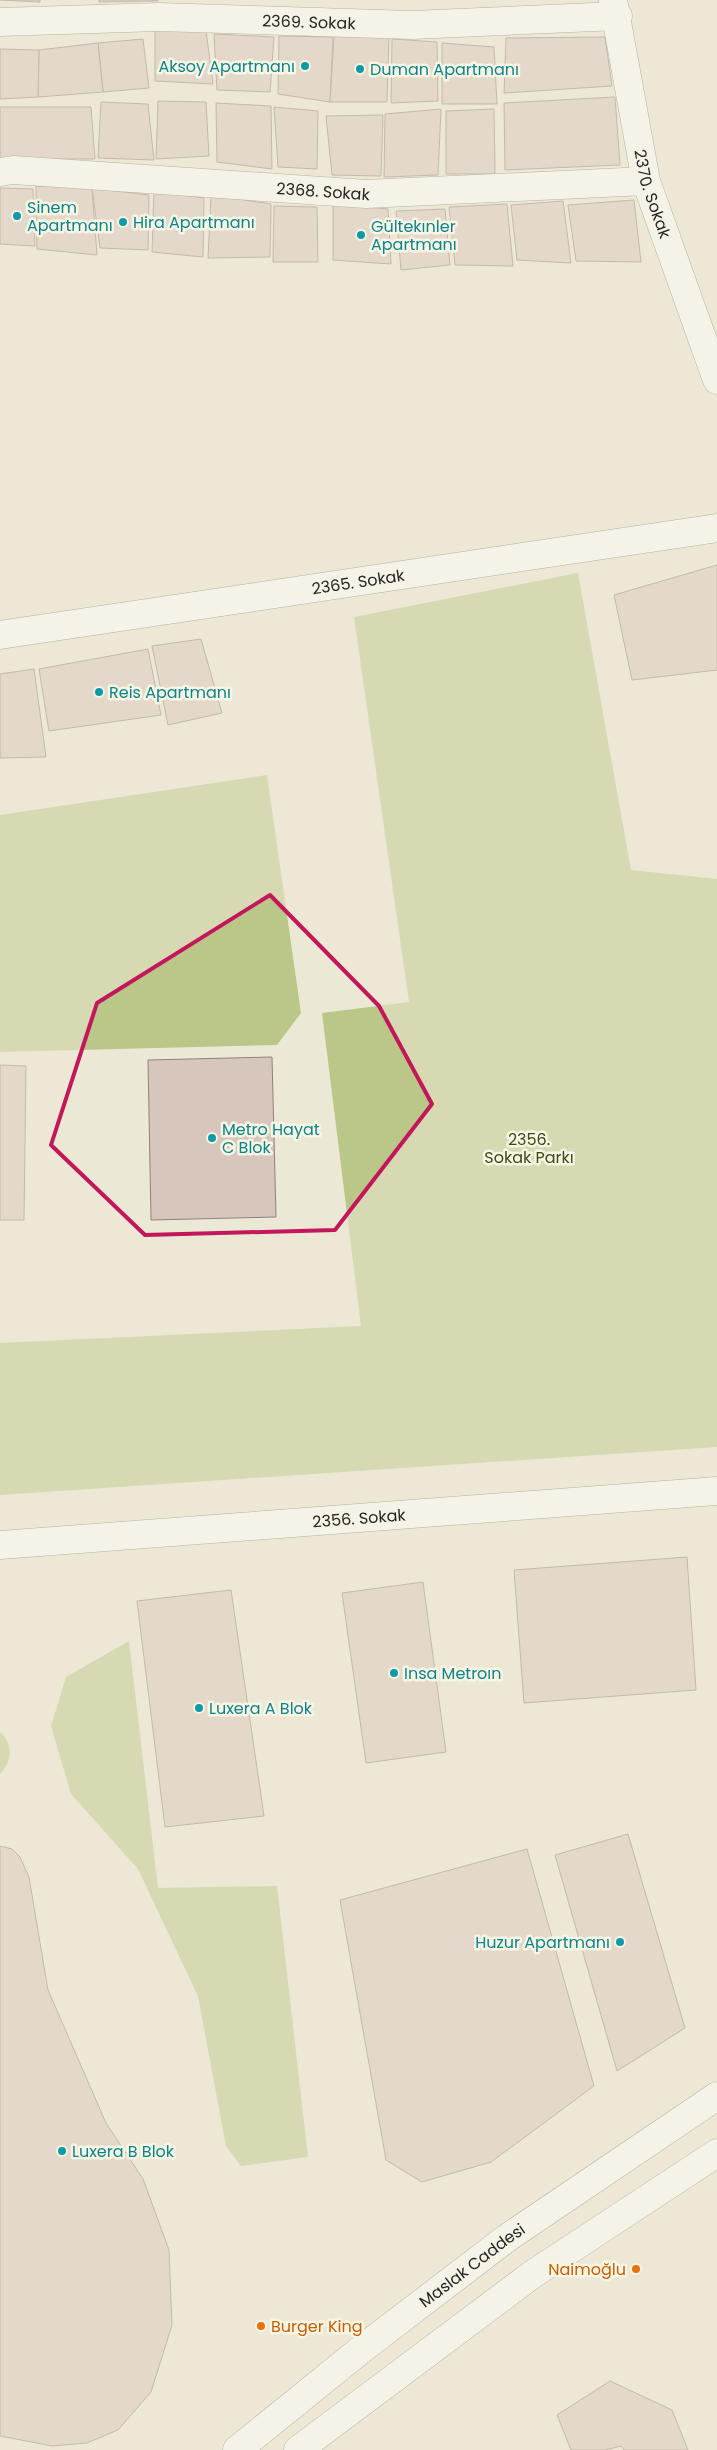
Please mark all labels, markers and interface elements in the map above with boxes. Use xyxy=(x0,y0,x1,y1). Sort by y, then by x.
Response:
street label: 2369. Sokak xyxy=(262,9,357,35)
place label: Aksoy Apartmanı xyxy=(158,55,295,78)
place label: Duman Apartmanı xyxy=(370,58,519,81)
marker: Aksoy Apartmanı xyxy=(299,60,311,72)
marker: Duman Apartmanı xyxy=(354,63,366,75)
street label: 2370. Sokak xyxy=(629,147,677,242)
street label: 2368. Sokak xyxy=(276,176,371,206)
place label: Sinem Apartmanı xyxy=(27,196,113,237)
marker: Sinem Apartmanı xyxy=(11,210,23,222)
place label: Hira Apartmanı xyxy=(133,211,255,234)
place label: Gültekınler Apartmanı xyxy=(371,215,457,256)
marker: Hira Apartmanı xyxy=(117,216,129,228)
marker: Gültekınler Apartmanı xyxy=(355,229,367,241)
street label: 2365. Sokak xyxy=(310,563,407,600)
place label: Reis Apartmanı xyxy=(109,681,231,704)
marker: Reis Apartmanı xyxy=(93,686,105,698)
place label: Metro Hayat C Blok xyxy=(222,1118,320,1159)
park label: 2356. Sokak Parkı xyxy=(484,1128,574,1169)
marker: Metro Hayat C Blok xyxy=(206,1132,218,1144)
street label: 2356. Sokak xyxy=(311,1503,407,1533)
place label: Insa Metroın xyxy=(404,1662,502,1685)
marker: Insa Metroın xyxy=(388,1667,400,1679)
place label: Luxera A Blok xyxy=(209,1697,313,1720)
marker: Luxera A Blok xyxy=(193,1702,205,1714)
place label: Huzur Apartmanı xyxy=(475,1931,610,1954)
marker: Huzur Apartmanı xyxy=(614,1936,626,1948)
place label: Luxera B Blok xyxy=(72,2140,175,2163)
marker: Luxera B Blok xyxy=(56,2145,68,2157)
street label: Maslak Caddesi xyxy=(414,2218,529,2313)
place label: Naimoğlu xyxy=(548,2258,626,2281)
marker: Naimoğlu xyxy=(630,2263,642,2275)
place label: Burger King xyxy=(271,2315,363,2338)
marker: Burger King xyxy=(255,2320,267,2332)

